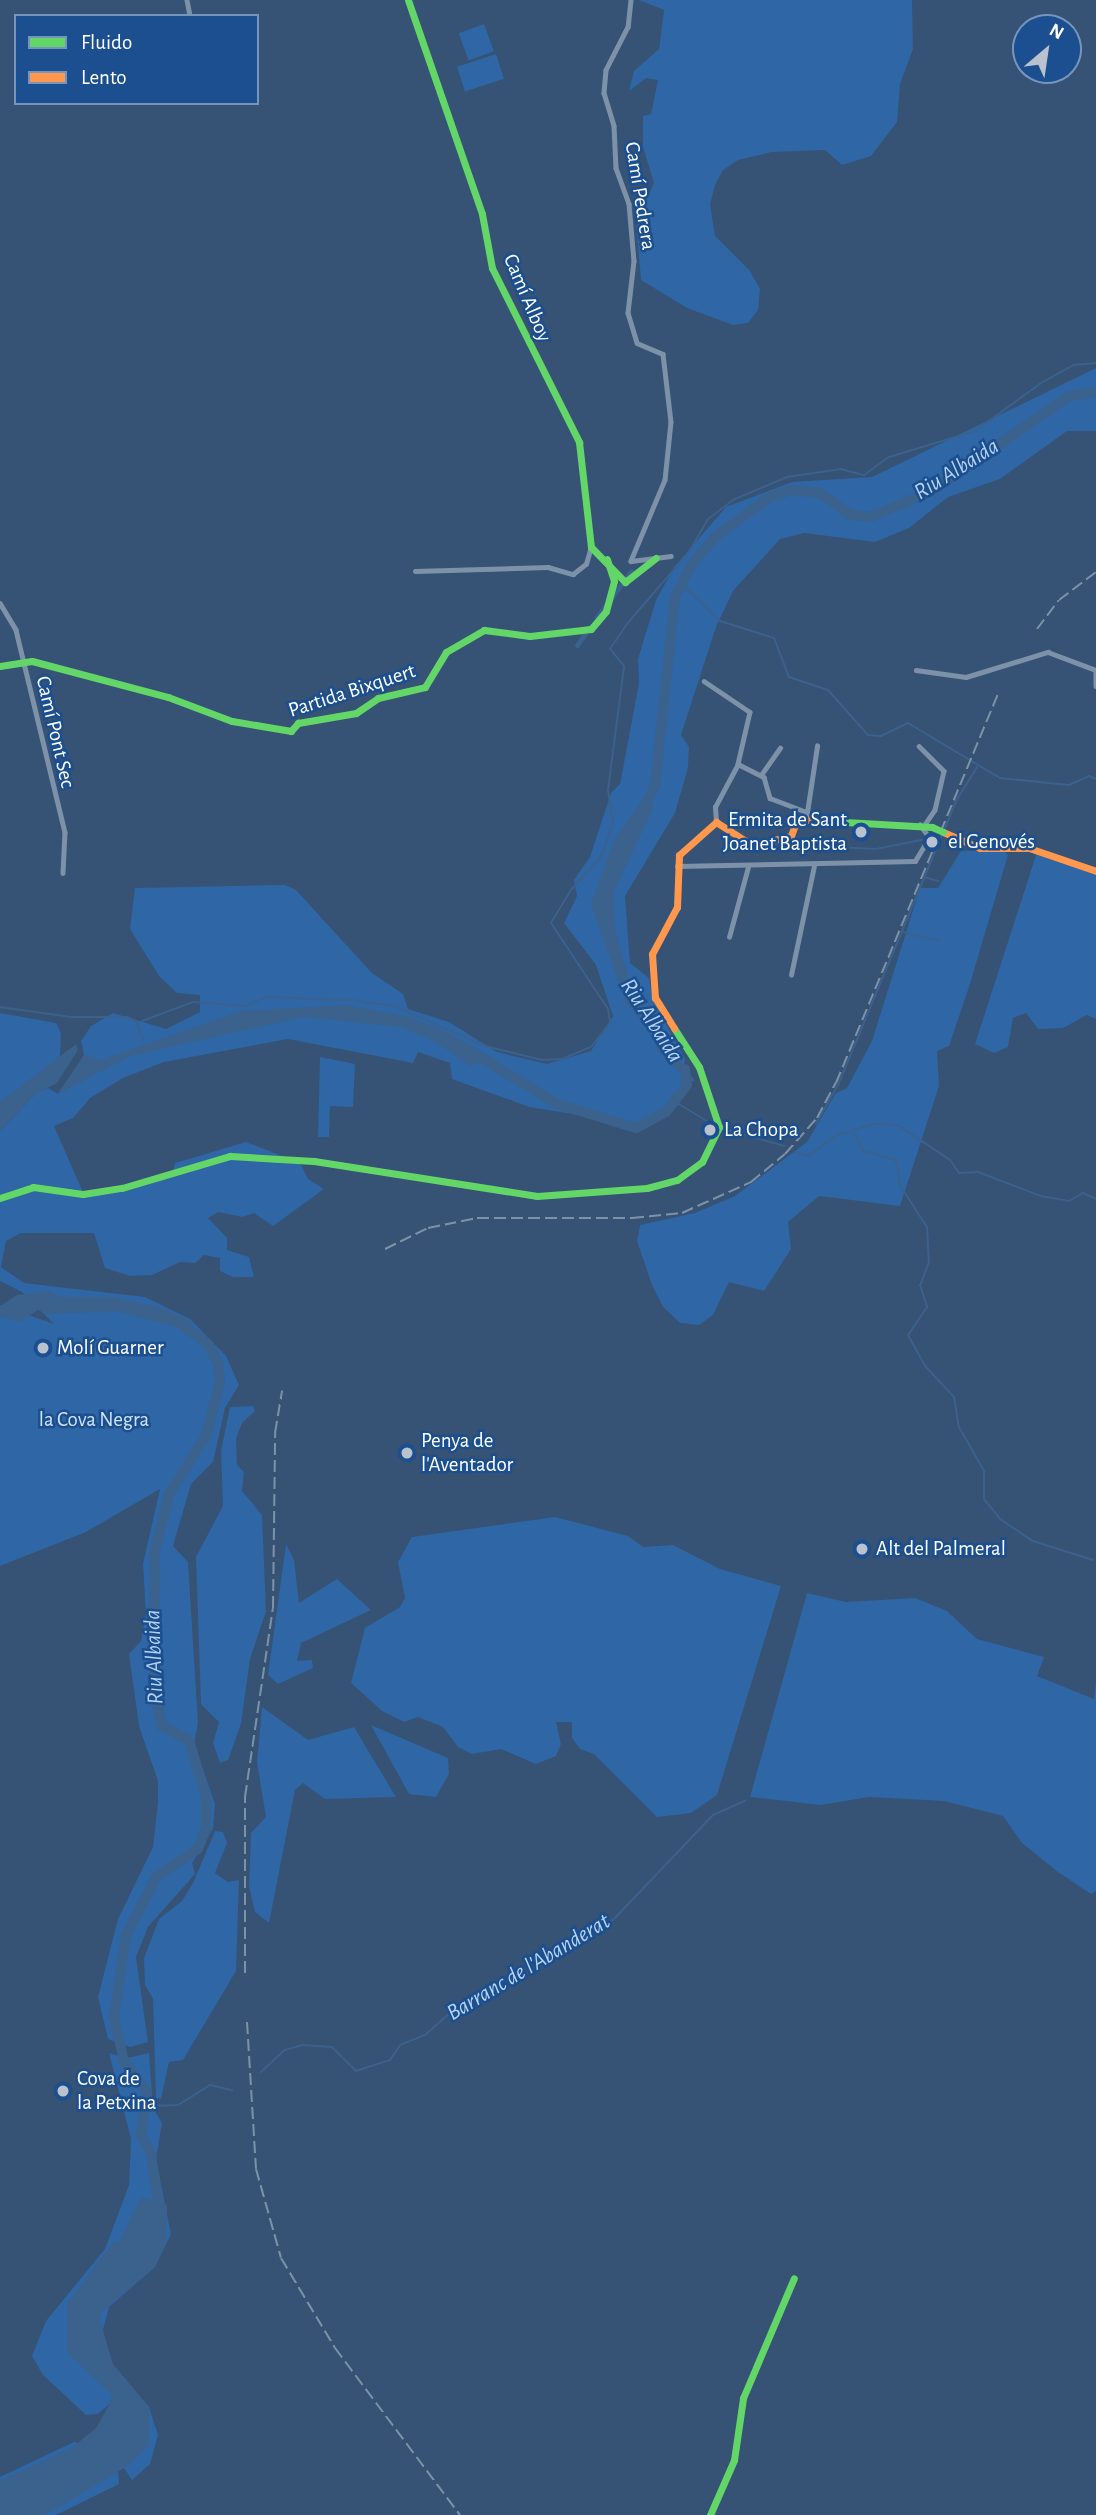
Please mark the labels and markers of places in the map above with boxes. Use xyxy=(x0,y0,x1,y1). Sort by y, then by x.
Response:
place label: Ermita de Sant Joanet Baptista xyxy=(723,807,847,857)
marker: Ermita de Sant Joanet Baptista xyxy=(853,824,869,840)
place label: el Genovés xyxy=(948,829,1035,855)
marker: el Genovés xyxy=(922,832,942,852)
place label: La Chopa xyxy=(724,1117,798,1143)
marker: La Chopa xyxy=(702,1122,718,1138)
place label: Molí Guarner xyxy=(57,1335,164,1361)
marker: Molí Guarner xyxy=(35,1340,51,1356)
place label: Penya de l'Aventador xyxy=(421,1428,513,1478)
marker: Penya de l'Aventador xyxy=(399,1445,415,1461)
place label: Alt del Palmeral xyxy=(876,1536,1006,1562)
marker: Alt del Palmeral xyxy=(854,1541,870,1557)
place label: Cova de la Petxina xyxy=(77,2066,157,2116)
marker: Cova de la Petxina xyxy=(55,2083,71,2099)

